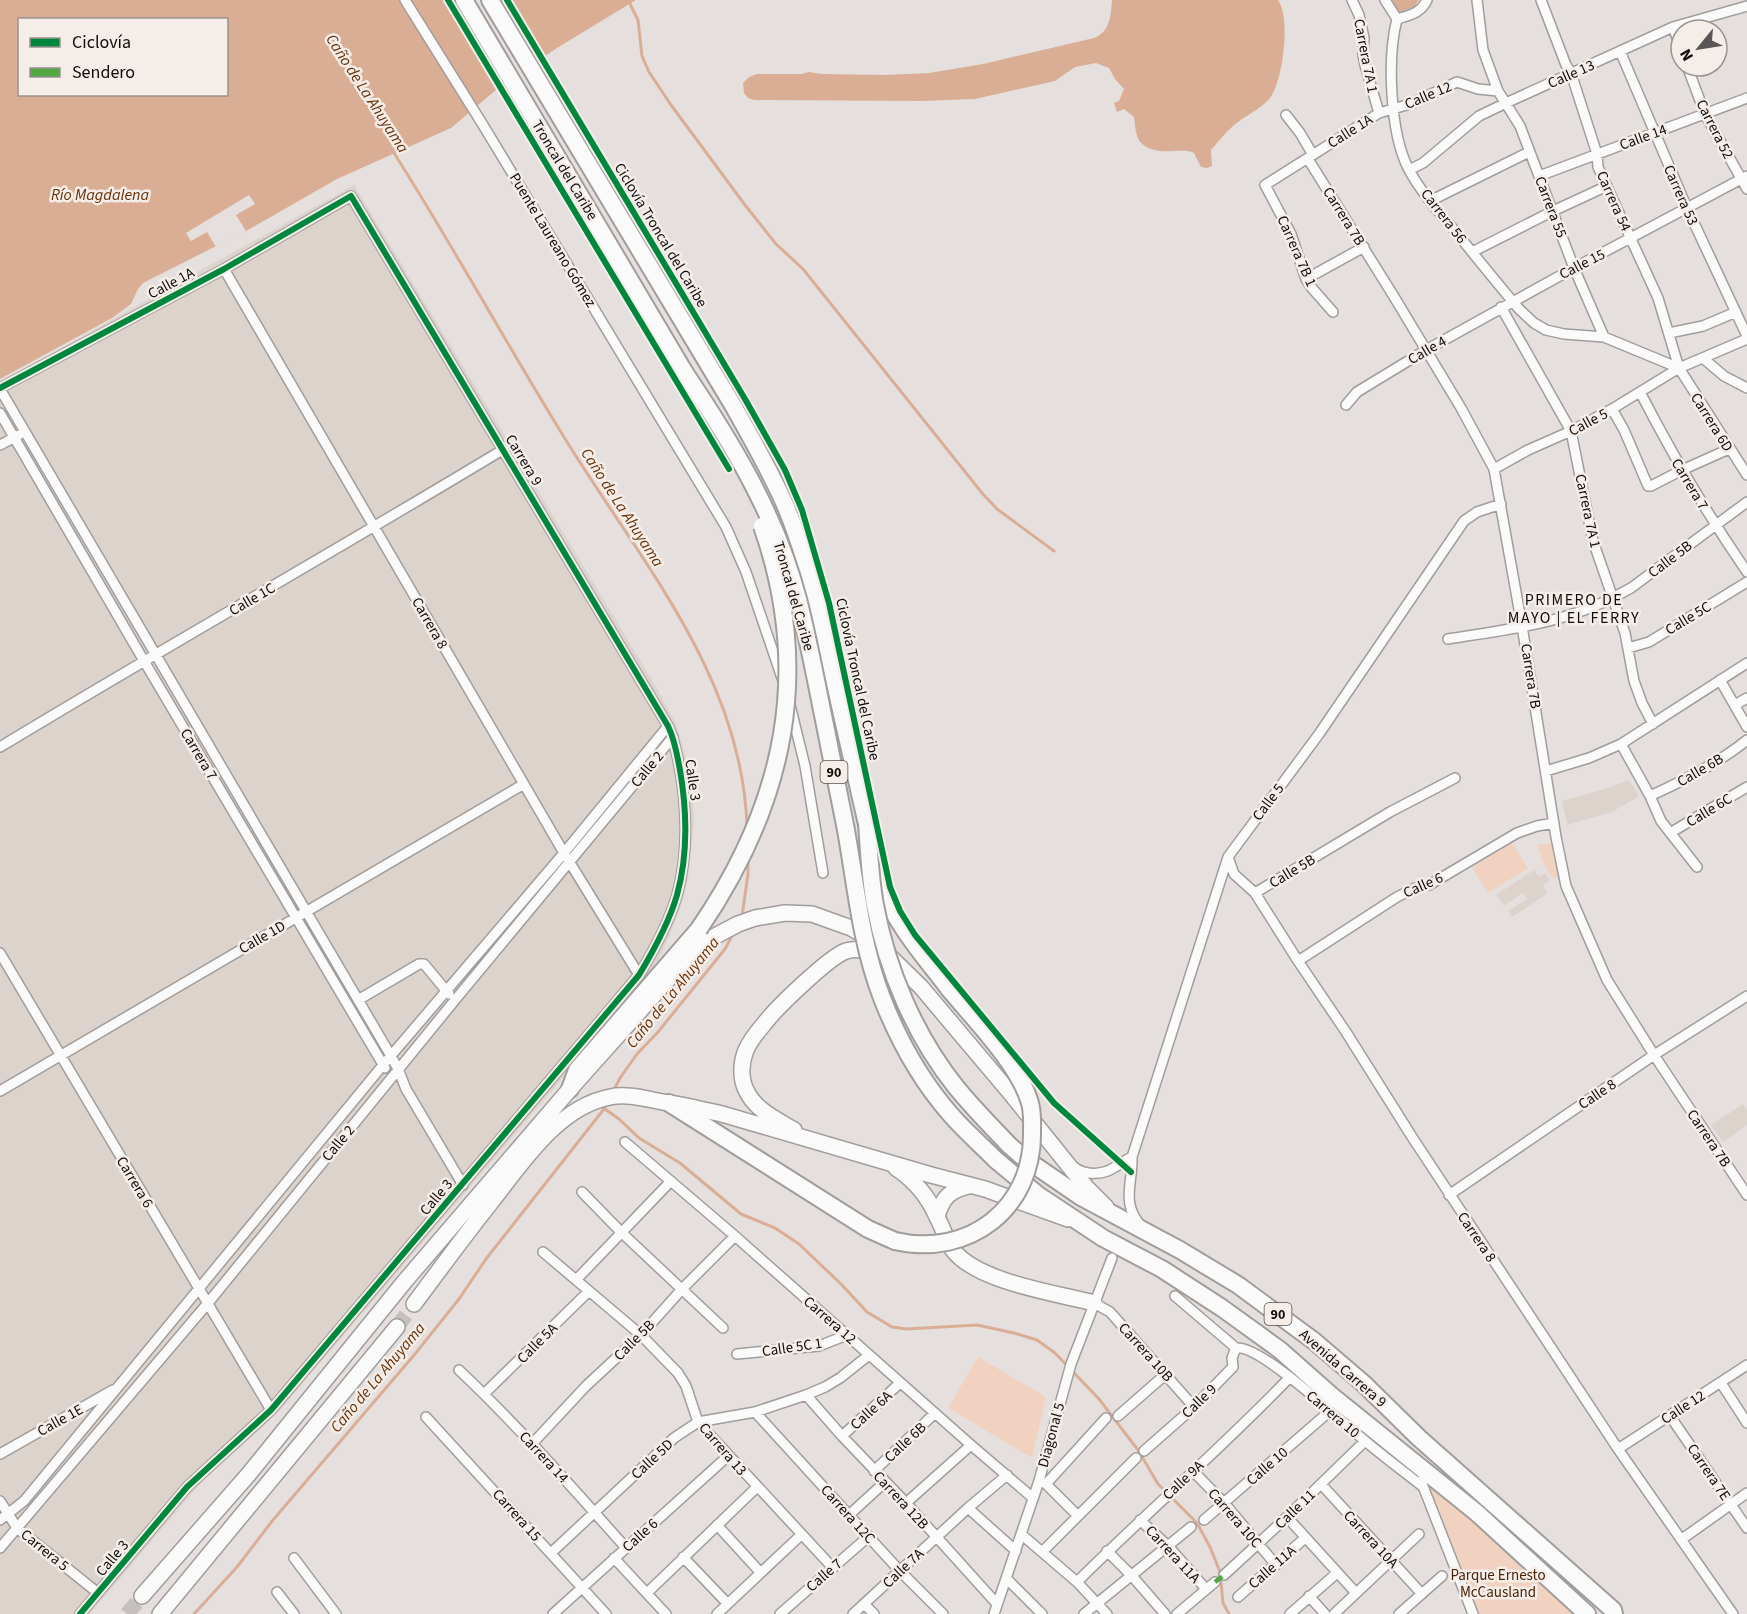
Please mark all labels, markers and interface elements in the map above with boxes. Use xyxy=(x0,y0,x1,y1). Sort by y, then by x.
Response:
street label: Carrera 7A 1 xyxy=(1348,17,1383,95)
legend xyxy=(18,18,228,96)
north arrow xyxy=(1669,18,1729,78)
text: Ciclovía xyxy=(72,30,131,55)
water label: Caño de La Ahuyama xyxy=(320,30,414,158)
text: N xyxy=(1675,45,1699,65)
street label: Calle 13 xyxy=(1544,55,1598,94)
text: Sendero xyxy=(72,60,135,85)
street label: Calle 12 xyxy=(1401,76,1455,115)
street label: Carrera 52 xyxy=(1691,96,1738,163)
street label: Calle 1A xyxy=(1324,109,1378,154)
street label: Troncal del Caribe xyxy=(526,116,603,224)
street label: Calle 14 xyxy=(1616,119,1670,156)
street label: Ciclovía Troncal del Caribe xyxy=(609,159,712,312)
street label: Carrera 53 xyxy=(1658,162,1703,229)
street label: Carrera 54 xyxy=(1591,168,1636,235)
street label: Puente Laureano Gómez xyxy=(504,169,601,311)
street label: Carrera 55 xyxy=(1529,173,1572,241)
street label: Carrera 7B xyxy=(1317,183,1370,250)
water label: Río Magdalena xyxy=(51,184,150,206)
street label: Carrera 56 xyxy=(1416,185,1472,248)
street label: Carrera 7B 1 xyxy=(1272,212,1322,290)
street label: Calle 15 xyxy=(1556,244,1609,285)
street label: Calle 1A xyxy=(144,262,199,304)
street label: Calle 4 xyxy=(1404,331,1451,370)
street label: Carrera 6D xyxy=(1685,389,1738,456)
street label: Calle 5 xyxy=(1565,403,1612,441)
street label: Carrera 9 xyxy=(500,431,547,490)
water label: Caño de La Ahuyama xyxy=(575,444,669,572)
street label: Carrera 7 xyxy=(1666,455,1713,514)
street label: Carrera 7A 1 xyxy=(1569,472,1606,550)
street label: Calle 5B xyxy=(1644,536,1697,583)
street label: Troncal del Caribe xyxy=(768,539,819,653)
street label: Calle 1C xyxy=(225,578,280,621)
district label: PRIMERO DE MAYO | EL FERRY xyxy=(1508,589,1640,629)
street label: Carrera 8 xyxy=(406,593,453,653)
street label: Ciclovía Troncal del Caribe xyxy=(830,596,885,762)
street label: Calle 5C xyxy=(1661,596,1716,640)
street label: Carrera 7B xyxy=(1515,642,1546,710)
street label: Carrera 7 xyxy=(175,725,222,784)
street label: Calle 2 xyxy=(626,747,669,792)
street label: Calle 6B xyxy=(1673,749,1728,792)
street label: Calle 3 xyxy=(679,758,706,802)
road number: 90 xyxy=(820,761,848,783)
street label: Calle 5 xyxy=(1247,779,1289,825)
street label: Calle 6C xyxy=(1682,788,1737,832)
street label: Calle 5B xyxy=(1265,849,1319,893)
street label: Calle 6 xyxy=(1400,867,1447,904)
street label: Calle 1D xyxy=(235,916,290,959)
water label: Caño de La Ahuyama xyxy=(621,932,725,1053)
street label: Calle 8 xyxy=(1574,1074,1620,1115)
street label: Carrera 7B xyxy=(1682,1105,1736,1171)
street label: Calle 2 xyxy=(317,1121,360,1166)
street label: Carrera 6 xyxy=(111,1153,158,1212)
street label: Calle 3 xyxy=(415,1175,458,1220)
street label: Carrera 8 xyxy=(1452,1208,1501,1267)
street label: Carrera 12 xyxy=(799,1291,861,1349)
road number: 90 xyxy=(1264,1303,1292,1325)
street label: Calle 5B xyxy=(609,1315,660,1366)
water label: Caño de La Ahuyama xyxy=(325,1318,431,1437)
street label: Calle 5A xyxy=(512,1318,563,1368)
street label: Carrera 10B xyxy=(1113,1318,1178,1387)
street label: Avenida Carrera 9 xyxy=(1294,1324,1391,1412)
street label: Calle 5C 1 xyxy=(761,1333,824,1362)
street label: Calle 9 xyxy=(1177,1379,1222,1423)
street label: Calle 6A xyxy=(846,1385,898,1435)
street label: Calle 12 xyxy=(1657,1385,1710,1430)
street label: Carrera 10 xyxy=(1301,1386,1364,1443)
street label: Calle 1E xyxy=(33,1399,87,1442)
street label: Diagonal 5 xyxy=(1033,1401,1070,1470)
street label: Calle 6B xyxy=(880,1417,931,1467)
street label: Carrera 13 xyxy=(694,1418,752,1480)
street label: Carrera 14 xyxy=(514,1427,574,1488)
street label: Calle 5D xyxy=(627,1434,678,1484)
street label: Carrera 7E xyxy=(1682,1440,1735,1505)
street label: Calle 10 xyxy=(1242,1442,1293,1490)
street label: Calle 9A xyxy=(1158,1455,1209,1505)
street label: Carrera 12B xyxy=(868,1466,933,1534)
street label: Carrera 12C xyxy=(815,1480,880,1549)
street label: Carrera 15 xyxy=(487,1484,546,1546)
street label: Carrera 10C xyxy=(1203,1484,1267,1553)
street label: Calle 11 xyxy=(1270,1485,1320,1534)
street label: Carrera 10A xyxy=(1338,1506,1404,1574)
street label: Calle 6 xyxy=(618,1514,663,1557)
street label: Carrera 11A xyxy=(1140,1521,1206,1589)
street label: Carrera 5 xyxy=(16,1524,73,1576)
street label: Calle 3 xyxy=(91,1536,134,1581)
street label: Calle 11A xyxy=(1244,1540,1301,1594)
street label: Calle 7A xyxy=(878,1543,929,1593)
street label: Calle 7 xyxy=(802,1554,847,1597)
park label: Parque Ernesto McCausland xyxy=(1450,1565,1546,1603)

